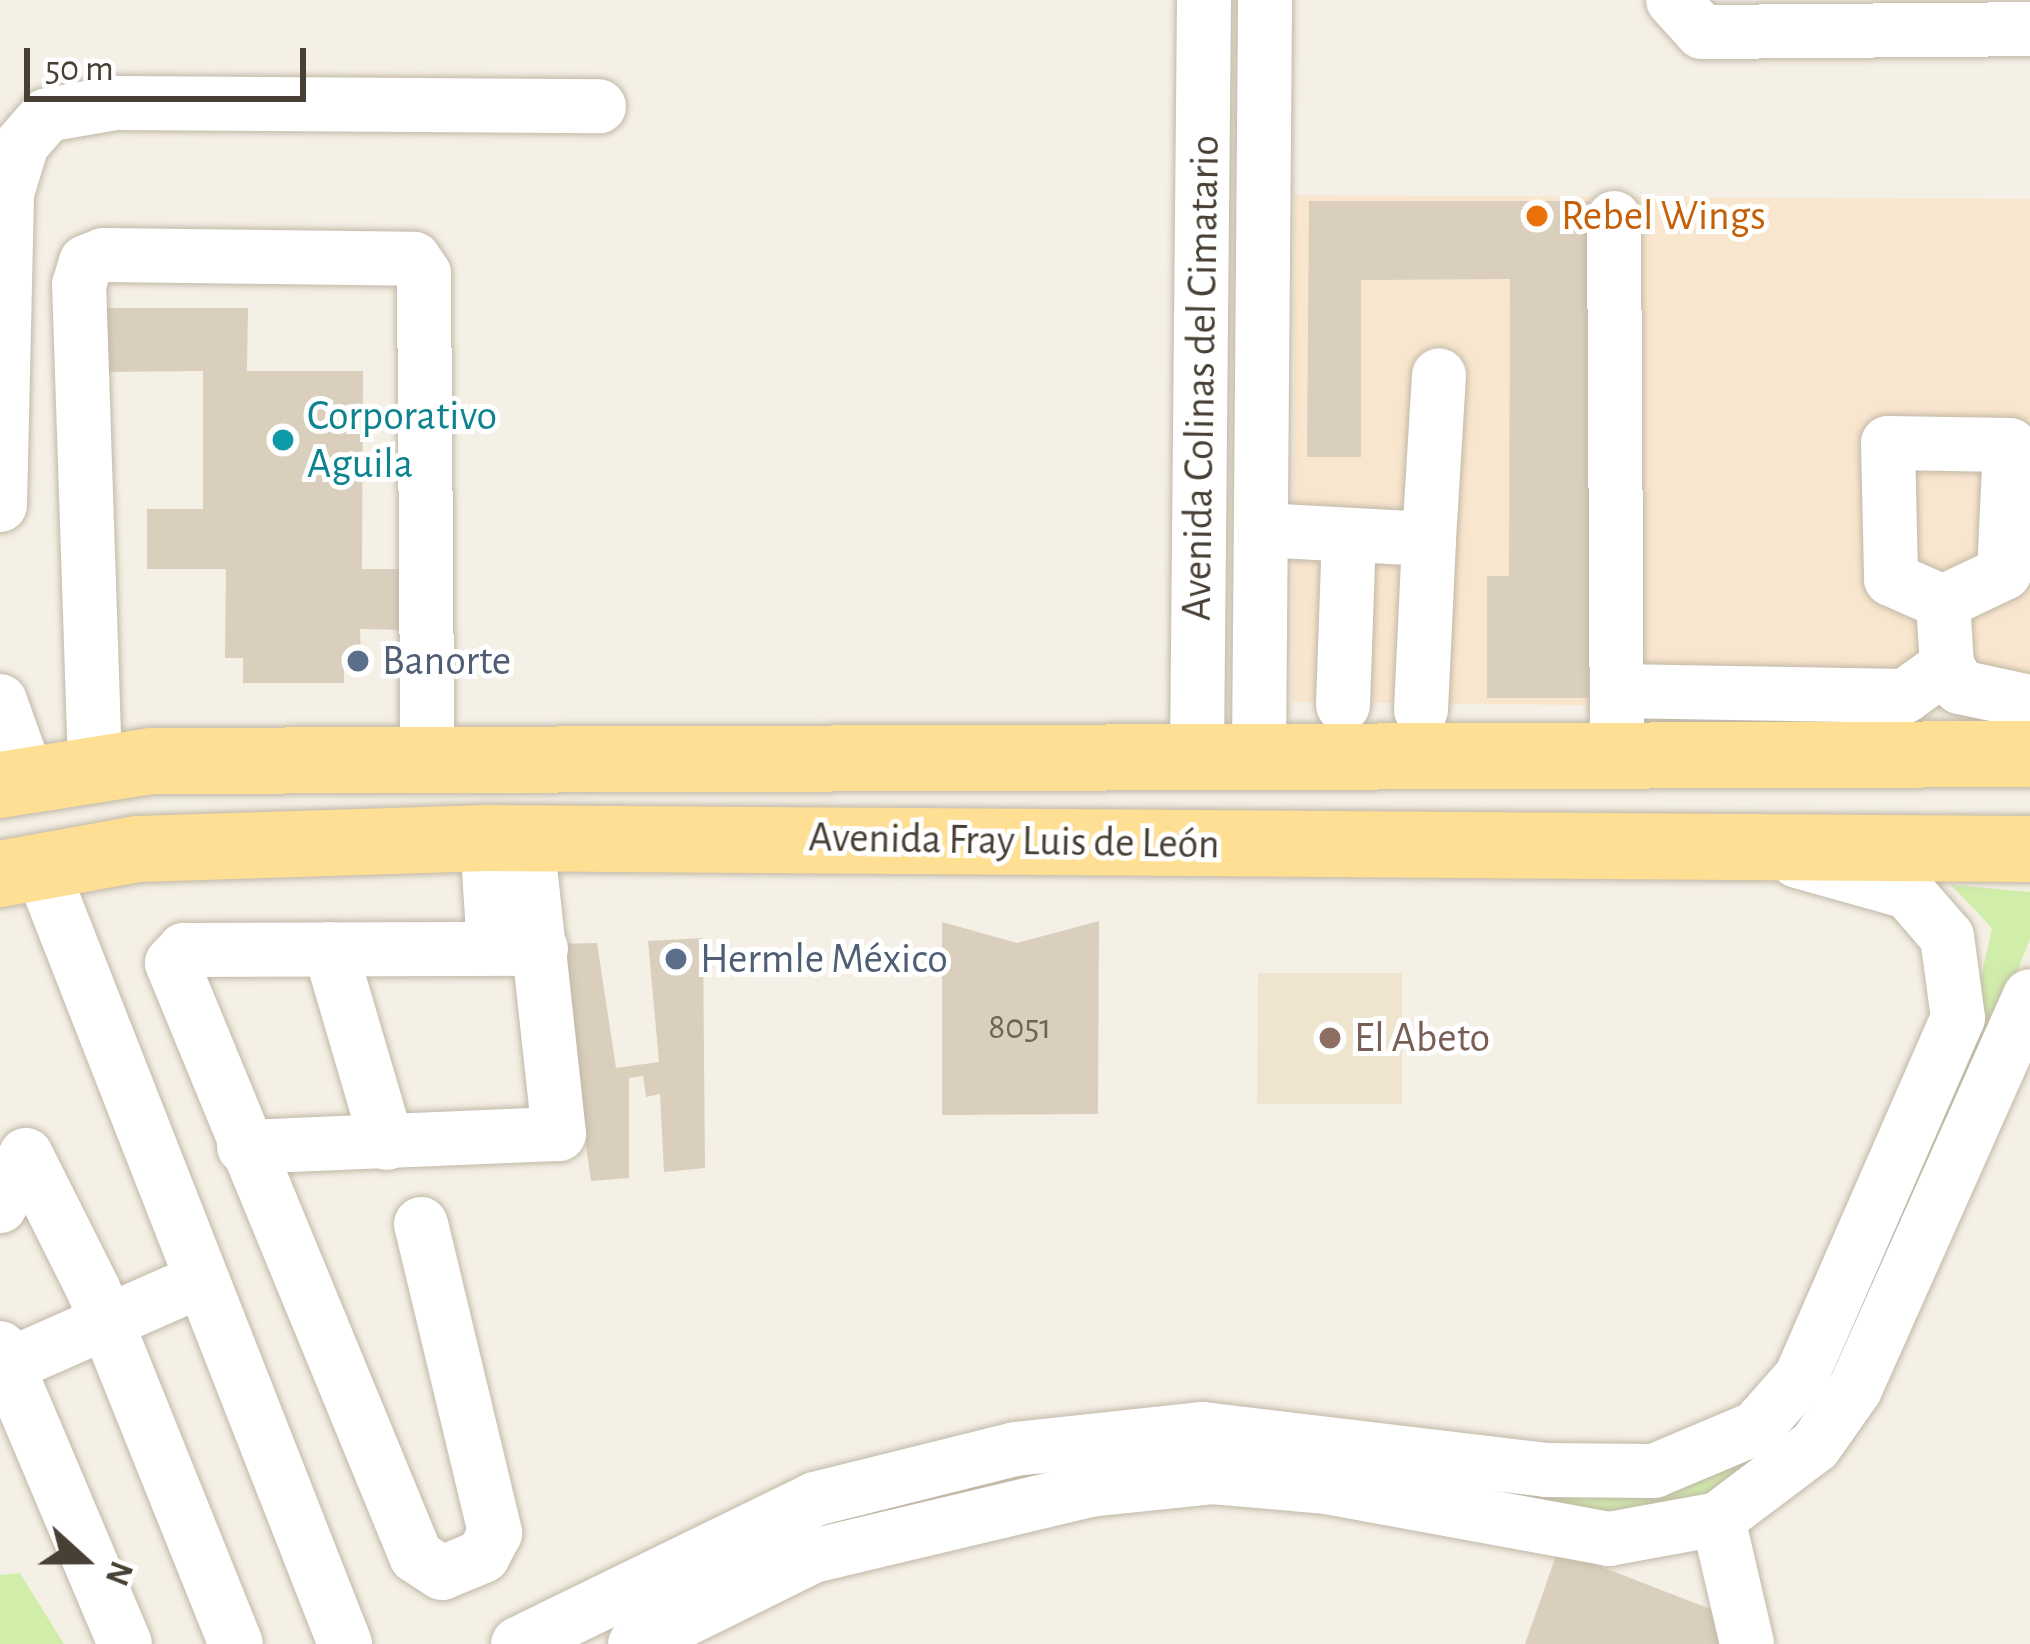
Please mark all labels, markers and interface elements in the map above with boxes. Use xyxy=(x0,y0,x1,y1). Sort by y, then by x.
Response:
scale bar xyxy=(30,24,312,98)
text: 50 m xyxy=(45,51,114,87)
street label: Avenida Colinas del Cimatario xyxy=(1172,135,1230,621)
place label: Rebel Wings xyxy=(1561,191,1766,241)
marker: Rebel Wings xyxy=(1524,203,1550,229)
place label: Corporativo Aguila xyxy=(307,391,497,490)
marker: Corporativo Aguila xyxy=(270,427,296,453)
place label: Banorte xyxy=(382,636,511,686)
marker: Banorte xyxy=(345,648,371,674)
street label: Avenida Fray Luis de León xyxy=(808,812,1220,870)
place label: Hermle México xyxy=(700,934,948,984)
marker: Hermle México xyxy=(663,946,689,972)
house number: 8051 xyxy=(988,1006,1052,1050)
place label: El Abeto xyxy=(1354,1013,1490,1063)
marker: El Abeto xyxy=(1317,1025,1343,1051)
north arrow xyxy=(24,1500,144,1620)
text: N xyxy=(99,1556,138,1590)

